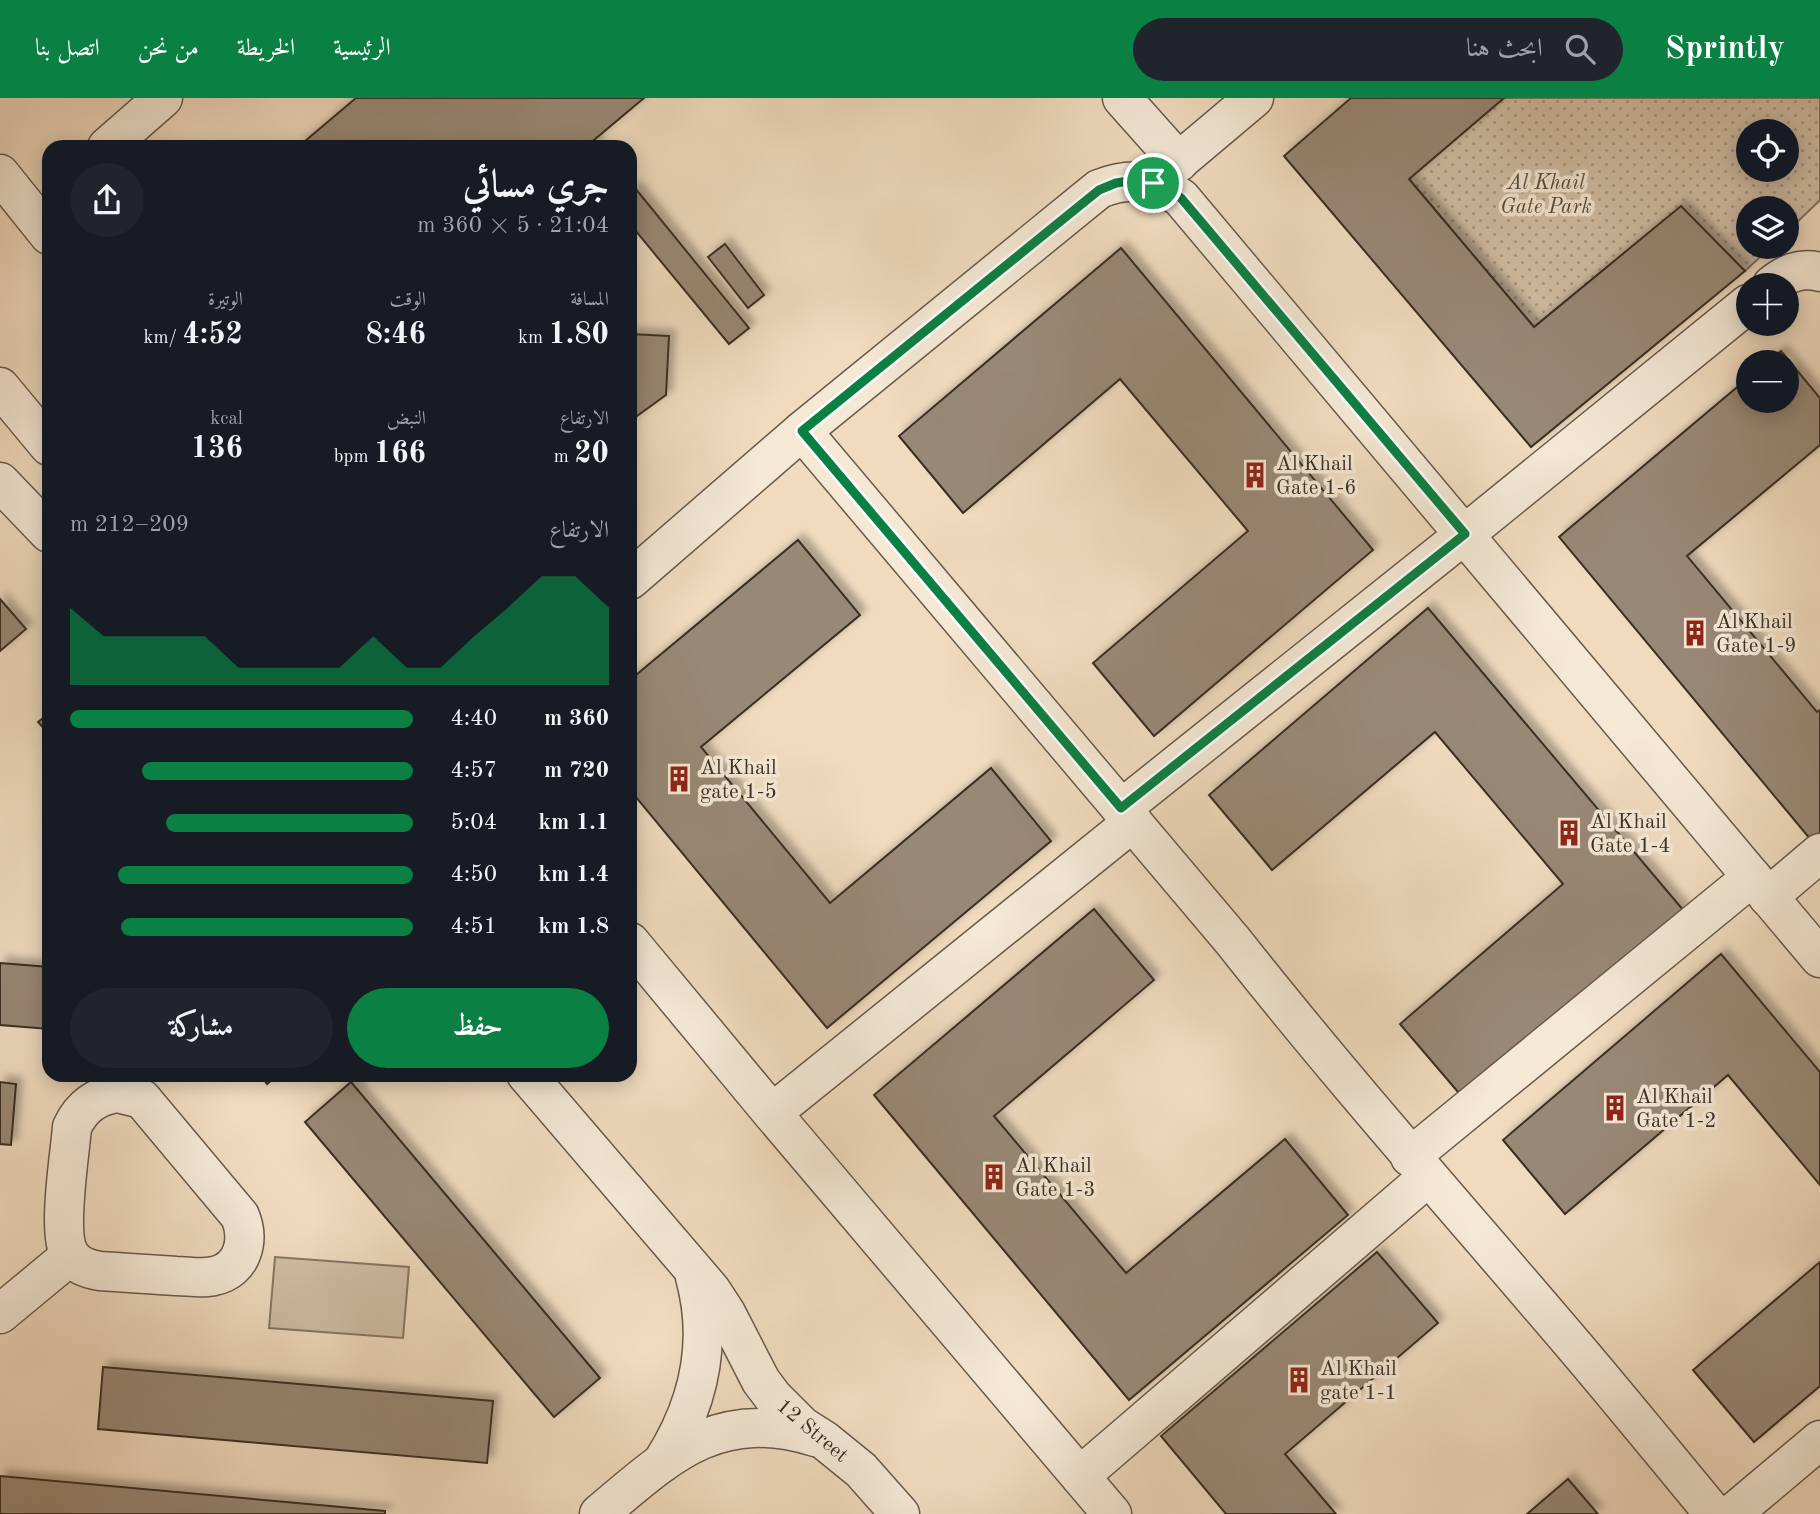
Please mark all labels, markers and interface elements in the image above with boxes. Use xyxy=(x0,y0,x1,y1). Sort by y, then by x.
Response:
search box xyxy=(1133,18,1623,81)
icon: search xyxy=(1561,30,1599,68)
text: Sprintly xyxy=(1665,33,1785,66)
text: ابحث هنا xyxy=(1466,36,1543,62)
text: اتصل بنا xyxy=(35,37,100,61)
text: من نحن xyxy=(138,37,199,61)
text: الخريطة xyxy=(237,37,295,61)
text: الرئيسية xyxy=(333,37,391,61)
map controls xyxy=(1736,119,1799,413)
button: locate xyxy=(1736,119,1799,182)
pin xyxy=(1123,153,1183,213)
button: share xyxy=(70,163,144,237)
icon: arrive xyxy=(1134,164,1172,202)
text: جري مسائي xyxy=(463,167,609,205)
park label: Al Khail Gate Park xyxy=(1500,173,1592,218)
button: layers xyxy=(1736,196,1799,259)
text: 21:04 · 5 × 360 m xyxy=(417,214,609,237)
button: + xyxy=(1736,273,1799,336)
text: الوتيرة xyxy=(208,291,243,310)
text: الوقت xyxy=(390,291,426,310)
text: المسافة xyxy=(570,291,609,310)
text: 4:52 xyxy=(182,320,243,350)
text: 8:46 xyxy=(365,320,426,350)
text: 1.80 xyxy=(548,320,609,350)
text: /km xyxy=(144,329,182,348)
text: km xyxy=(518,329,548,348)
button: − xyxy=(1736,350,1799,413)
text: kcal xyxy=(210,410,243,429)
text: النبض xyxy=(387,410,426,429)
text: الارتفاع xyxy=(560,410,609,429)
text: 136 xyxy=(191,434,243,464)
text: 166 xyxy=(374,439,426,469)
text: 20 xyxy=(574,439,609,469)
text: bpm xyxy=(334,448,374,467)
text: m xyxy=(554,448,574,467)
place label: Al Khail Gate 1-6 xyxy=(1276,454,1357,499)
building icon: Al Khail Gate 1-6 xyxy=(1240,460,1270,490)
text: 209–212 m xyxy=(70,513,189,536)
text: الارتفاع xyxy=(549,519,609,542)
place label: Al Khail Gate 1-9 xyxy=(1716,612,1797,657)
building icon: Al Khail Gate 1-9 xyxy=(1680,618,1710,648)
text: 4:40 xyxy=(451,707,497,730)
text: 360 m xyxy=(544,707,609,730)
place label: Al Khail gate 1-5 xyxy=(700,758,777,803)
text: 4:57 xyxy=(451,759,497,782)
text: 720 m xyxy=(544,759,609,782)
building icon: Al Khail gate 1-5 xyxy=(664,764,694,794)
text: 5:04 xyxy=(451,811,497,834)
text: 1.1 km xyxy=(538,811,609,834)
place label: Al Khail Gate 1-4 xyxy=(1590,812,1671,857)
building icon: Al Khail Gate 1-4 xyxy=(1554,818,1584,848)
text: 4:50 xyxy=(451,863,497,886)
text: 1.4 km xyxy=(538,863,609,886)
text: 4:51 xyxy=(451,915,497,938)
text: 1.8 km xyxy=(538,915,609,938)
button: مشاركة xyxy=(70,988,333,1068)
button: حفظ xyxy=(347,988,609,1068)
place label: Al Khail Gate 1-2 xyxy=(1636,1087,1717,1132)
building icon: Al Khail Gate 1-2 xyxy=(1600,1093,1630,1123)
place label: Al Khail Gate 1-3 xyxy=(1015,1156,1096,1201)
building icon: Al Khail Gate 1-3 xyxy=(979,1162,1009,1192)
place label: Al Khail gate 1-1 xyxy=(1320,1359,1397,1404)
building icon: Al Khail gate 1-1 xyxy=(1284,1365,1314,1395)
street label: 12 Street xyxy=(772,1396,852,1467)

